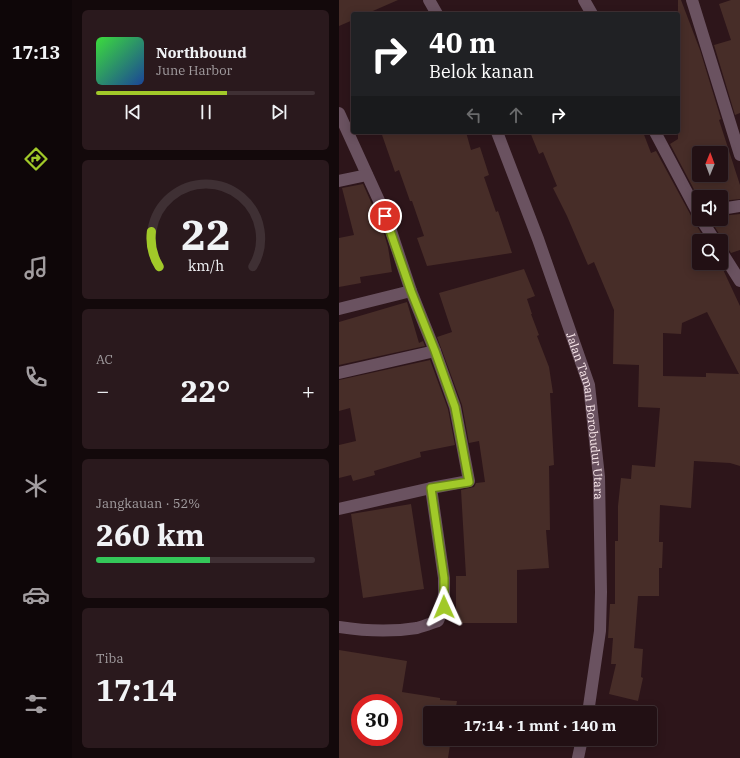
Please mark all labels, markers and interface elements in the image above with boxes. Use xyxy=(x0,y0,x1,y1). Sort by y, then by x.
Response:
text: 40 m xyxy=(429,24,496,61)
icon: right xyxy=(363,28,415,80)
text: 17:13 xyxy=(12,41,60,64)
text: Northbound xyxy=(156,43,247,62)
text: Belok kanan xyxy=(429,60,534,83)
text: June Harbor xyxy=(156,62,232,79)
icon: previous xyxy=(122,101,144,123)
icon: pause xyxy=(195,101,217,123)
icon: next xyxy=(268,101,290,123)
icon: left xyxy=(463,104,485,126)
icon: ahead xyxy=(505,104,527,126)
icon: right xyxy=(547,104,569,126)
icon: directions xyxy=(22,145,50,173)
north arrow xyxy=(692,146,728,182)
map controls xyxy=(692,146,728,270)
button: sound xyxy=(692,190,728,226)
pin xyxy=(368,199,402,233)
icon: arrive xyxy=(374,205,396,227)
text: 22 xyxy=(181,207,230,261)
button: search xyxy=(692,234,728,270)
icon: music xyxy=(22,254,50,282)
text: km/h xyxy=(187,256,224,275)
street label: Jalan Taman Borobudur Utara xyxy=(564,330,607,500)
text: AC xyxy=(96,351,113,368)
icon: phone xyxy=(22,363,50,391)
text: 22° xyxy=(180,371,231,410)
text: − xyxy=(96,376,109,405)
text: + xyxy=(302,376,315,405)
icon: climate xyxy=(22,472,50,500)
text: Jangkauan · 52% xyxy=(96,495,200,512)
text: 260 km xyxy=(96,515,205,554)
icon: car xyxy=(22,581,50,609)
position arrow xyxy=(423,586,465,628)
text: Tiba xyxy=(96,650,124,667)
text: 17:14 xyxy=(96,670,177,709)
icon: filters xyxy=(22,690,50,718)
speed limit sign: 30 xyxy=(351,694,403,746)
text: 17:14 · 1 mnt · 140 m xyxy=(464,716,616,735)

